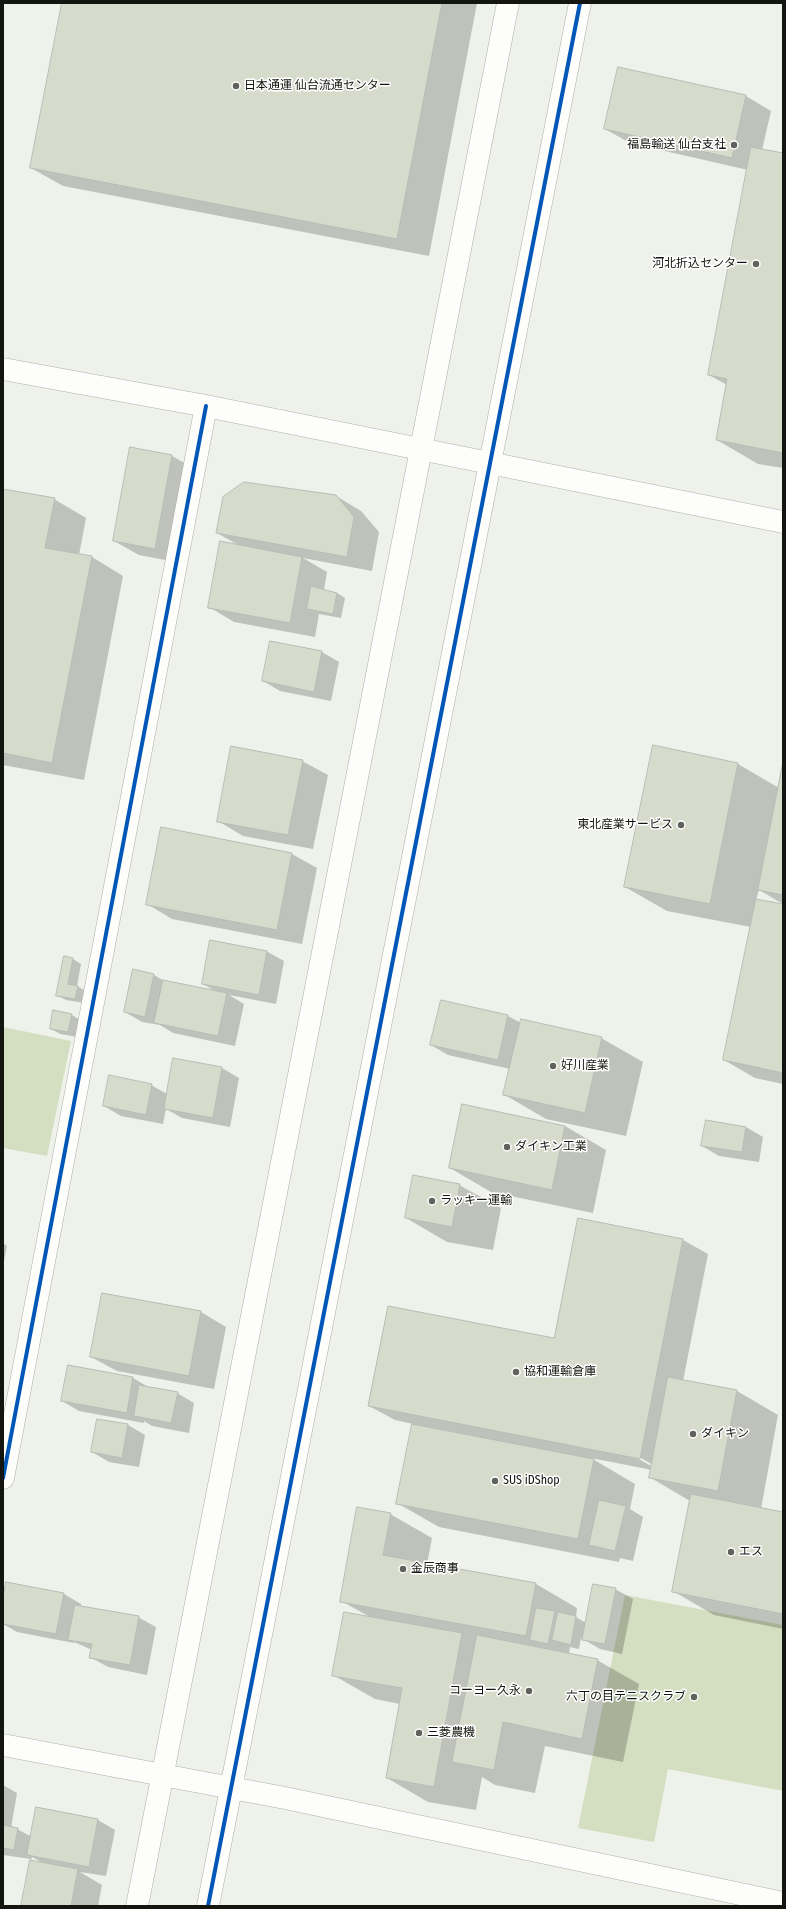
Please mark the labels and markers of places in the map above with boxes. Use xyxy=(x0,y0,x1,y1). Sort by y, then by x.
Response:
place label: 日本通運 仙台流通センター xyxy=(244,79,391,93)
marker: 日本通運 仙台流通センター xyxy=(231,81,241,91)
place label: 福島輸送 仙台支社 xyxy=(627,138,726,152)
marker: 福島輸送 仙台支社 xyxy=(729,140,739,150)
place label: 河北折込センター xyxy=(652,257,748,271)
marker: 河北折込センター xyxy=(751,259,761,269)
place label: 東北産業サービス xyxy=(577,818,673,832)
marker: 東北産業サービス xyxy=(676,820,686,830)
place label: 好川産業 xyxy=(561,1059,609,1073)
marker: 好川産業 xyxy=(548,1061,558,1071)
place label: ダイキン工業 xyxy=(515,1140,587,1154)
marker: ダイキン工業 xyxy=(502,1142,512,1152)
place label: ラッキー運輸 xyxy=(440,1194,512,1208)
marker: ラッキー運輸 xyxy=(427,1196,437,1206)
place label: 協和運輸倉庫 xyxy=(524,1365,596,1379)
marker: 協和運輸倉庫 xyxy=(511,1367,521,1377)
place label: ダイキン xyxy=(701,1427,749,1441)
marker: ダイキン xyxy=(688,1429,698,1439)
place label: SUS iDShop xyxy=(503,1474,560,1488)
marker: SUS iDShop xyxy=(490,1476,500,1486)
place label: エス xyxy=(739,1545,763,1559)
marker: エス xyxy=(726,1547,736,1557)
place label: 金辰商事 xyxy=(411,1562,459,1576)
marker: 金辰商事 xyxy=(398,1564,408,1574)
place label: コーヨー久永 xyxy=(449,1684,521,1698)
marker: コーヨー久永 xyxy=(524,1686,534,1696)
place label: 六丁の目テニスクラブ xyxy=(566,1690,686,1704)
marker: 六丁の目テニスクラブ xyxy=(689,1692,699,1702)
place label: 三菱農機 xyxy=(427,1726,475,1740)
marker: 三菱農機 xyxy=(414,1728,424,1738)

